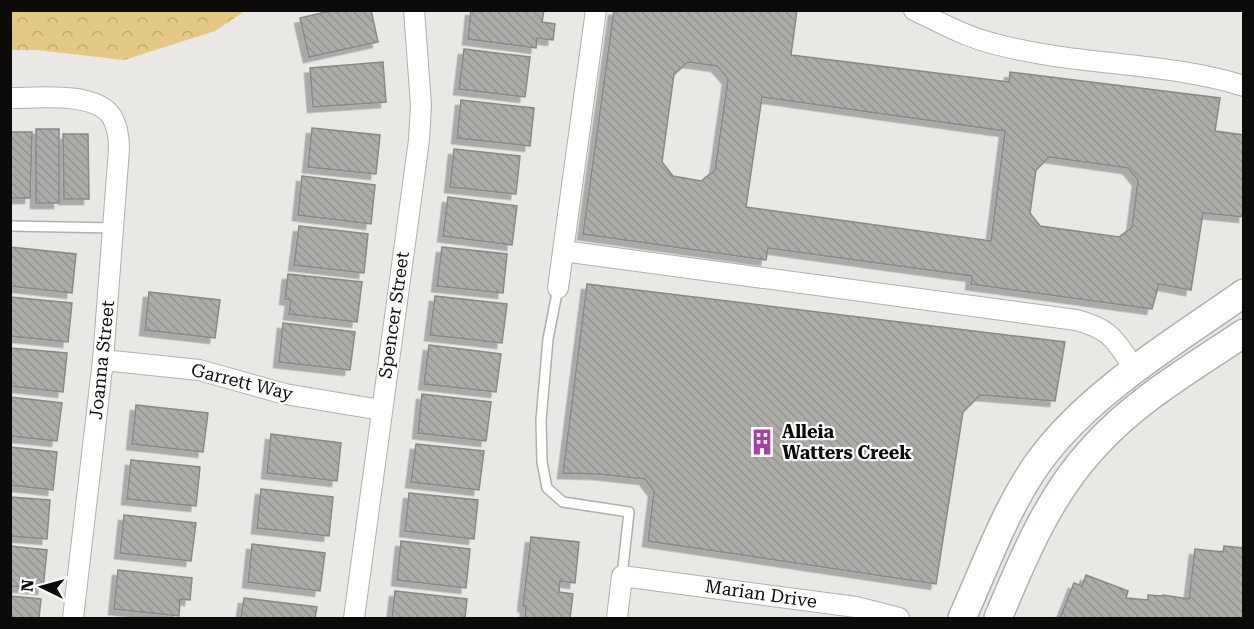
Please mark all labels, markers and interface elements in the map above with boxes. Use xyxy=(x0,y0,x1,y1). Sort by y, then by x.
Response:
street label: Spencer Street xyxy=(374,250,413,380)
street label: Joanna Street xyxy=(85,299,118,421)
street label: Garrett Way xyxy=(189,359,296,404)
place label: Alleia Watters Creek xyxy=(782,421,912,463)
building icon: Alleia Watters Creek xyxy=(747,427,777,457)
north arrow xyxy=(12,557,72,617)
street label: Marian Drive xyxy=(704,575,818,612)
text: N xyxy=(18,579,38,593)

